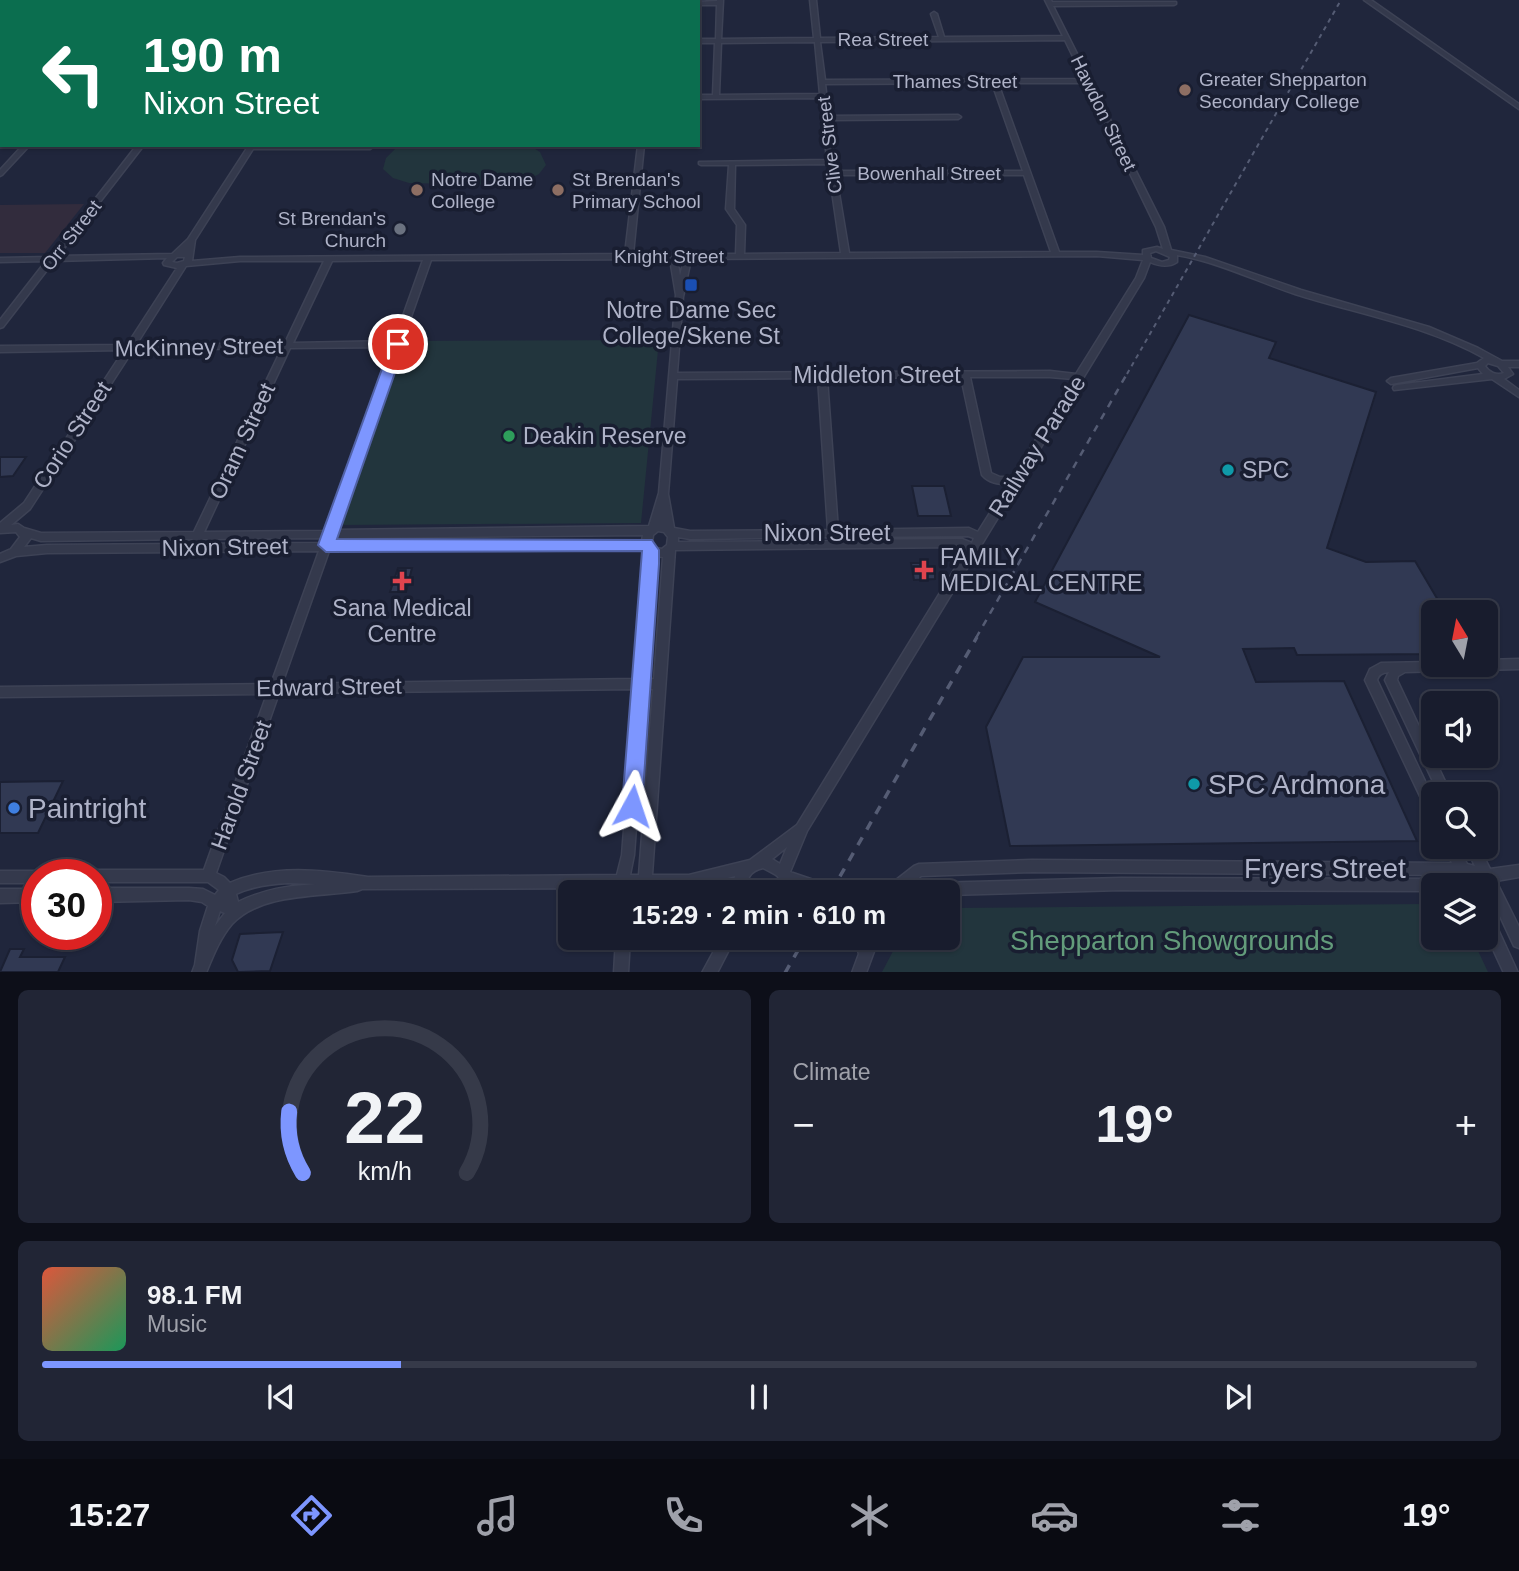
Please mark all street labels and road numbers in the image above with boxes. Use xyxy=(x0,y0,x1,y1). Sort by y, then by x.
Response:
street label: Rea Street xyxy=(838,29,929,50)
street label: Hawdon Street xyxy=(1067,52,1141,175)
street label: Thames Street xyxy=(893,71,1018,92)
street label: Clive Street xyxy=(813,94,846,195)
street label: Bowenhall Street xyxy=(857,163,1002,184)
street label: Orr Street xyxy=(37,195,106,275)
street label: Knight Street xyxy=(614,246,725,267)
street label: McKinney Street xyxy=(114,333,284,361)
street label: Middleton Street xyxy=(793,362,961,388)
street label: Railway Parade xyxy=(983,371,1091,521)
street label: Corio Street xyxy=(28,376,117,494)
street label: Oram Street xyxy=(204,378,281,503)
street label: Nixon Street xyxy=(764,520,891,546)
street label: Nixon Street xyxy=(162,533,289,561)
street label: Edward Street xyxy=(256,673,403,701)
street label: Harold Street xyxy=(206,716,277,853)
street label: Fryers Street xyxy=(1244,853,1406,884)

